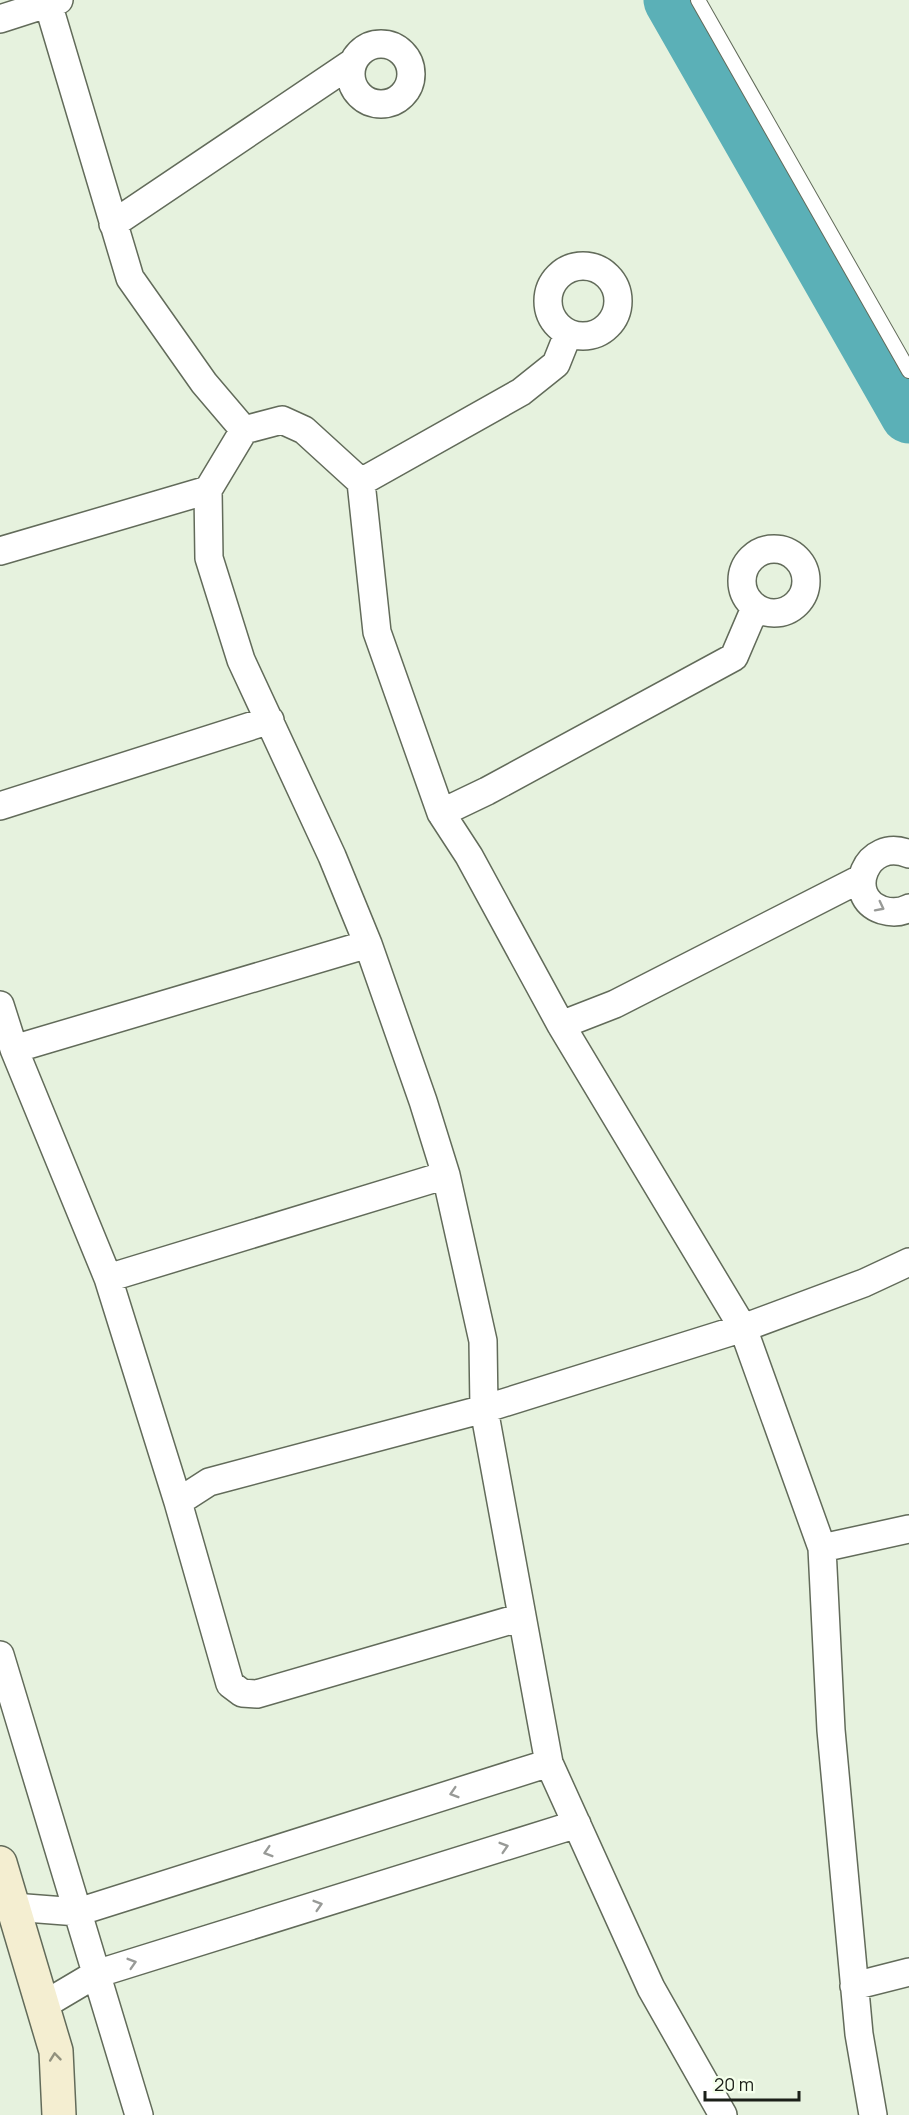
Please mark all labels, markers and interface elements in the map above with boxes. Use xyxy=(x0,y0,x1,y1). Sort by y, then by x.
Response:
one-way arrow xyxy=(874,900,885,912)
one-way arrow xyxy=(449,1786,460,1798)
one-way arrow xyxy=(498,1841,509,1854)
one-way arrow xyxy=(263,1845,274,1857)
one-way arrow xyxy=(312,1900,323,1912)
one-way arrow xyxy=(126,1958,137,1970)
one-way arrow xyxy=(49,2052,62,2061)
scale bar xyxy=(705,2064,800,2102)
text: 20 m xyxy=(714,2072,754,2096)

